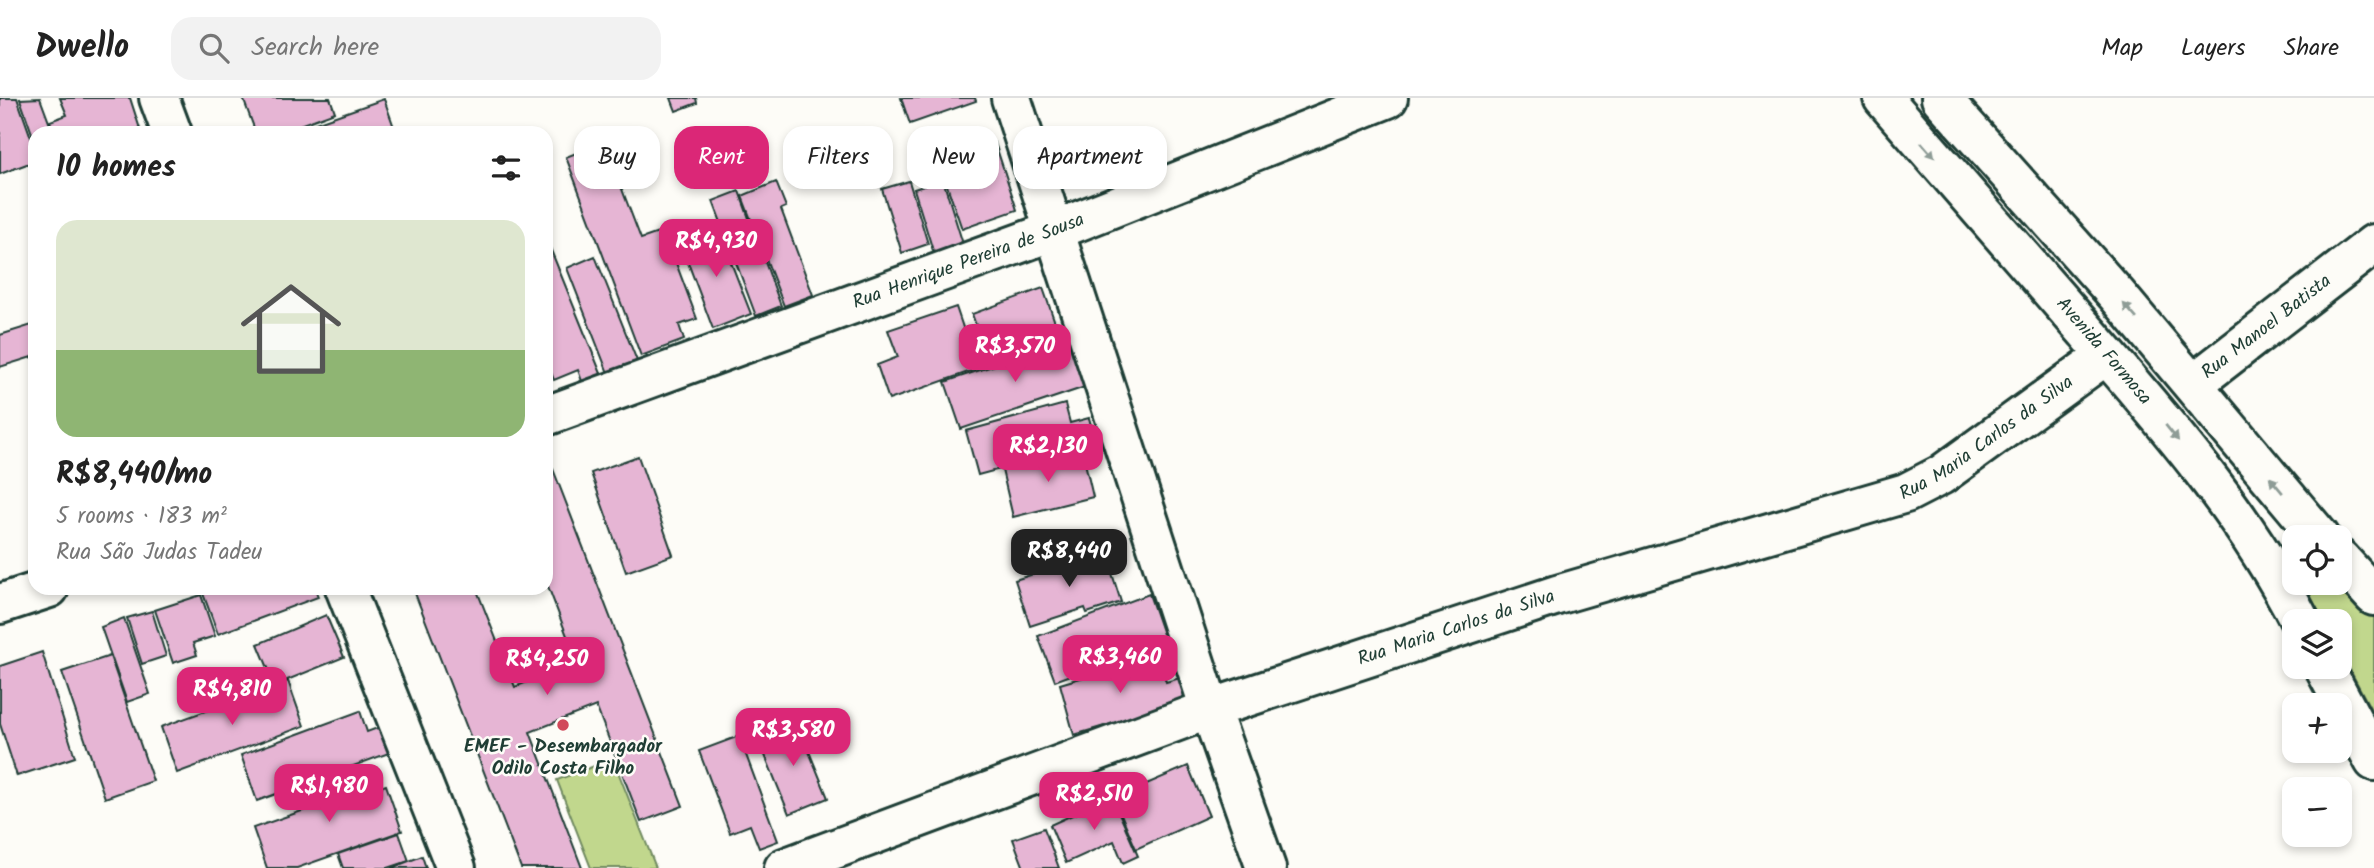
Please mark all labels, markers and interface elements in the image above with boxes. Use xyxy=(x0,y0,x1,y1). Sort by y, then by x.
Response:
search box xyxy=(171,17,661,80)
text: Dwello xyxy=(35,22,129,75)
text: Search here xyxy=(251,27,379,69)
icon: search xyxy=(195,29,233,67)
text: Map xyxy=(2101,29,2143,68)
text: Layers xyxy=(2181,29,2245,68)
text: Share xyxy=(2283,29,2339,68)
chip: Buy xyxy=(574,126,660,189)
chip: Rent xyxy=(674,126,769,189)
chip: Filters xyxy=(783,126,893,189)
chip: New xyxy=(907,126,999,189)
chip: Apartment xyxy=(1013,126,1167,189)
one-way arrow xyxy=(1920,141,1935,158)
text: 10 homes xyxy=(56,144,176,192)
icon: filters xyxy=(487,149,525,187)
street label: Rua Henrique Pereira de Sousa xyxy=(849,205,1089,318)
pin: R$4,930 xyxy=(651,220,781,279)
text: R$4,930 xyxy=(675,224,757,260)
icon: home xyxy=(228,266,354,392)
street label: Rua Manoel Batista xyxy=(2195,267,2338,387)
street label: Avenida Formosa xyxy=(2048,291,2159,412)
one-way arrow xyxy=(2123,302,2138,319)
pin: R$3,570 xyxy=(950,324,1080,384)
text: R$3,570 xyxy=(975,329,1055,365)
street label: Rua Maria Carlos da Silva xyxy=(1894,368,2080,509)
pin: R$2,130 xyxy=(983,424,1113,484)
one-way arrow xyxy=(2164,425,2179,442)
text: R$2,130 xyxy=(1009,429,1087,465)
text: R$8,440/mo xyxy=(56,451,212,499)
one-way arrow xyxy=(2269,476,2284,493)
text: 5 rooms · 183 m² xyxy=(56,499,227,535)
map controls xyxy=(2282,525,2352,847)
button: locate xyxy=(2282,525,2352,595)
pin: R$8,440 xyxy=(1004,530,1134,589)
text: R$8,440 xyxy=(1027,534,1111,570)
text: Rua São Judas Tadeu xyxy=(56,535,262,571)
street label: Rua Maria Carlos da Silva xyxy=(1354,582,1559,674)
button: layers xyxy=(2282,609,2352,679)
pin: R$3,460 xyxy=(1055,636,1185,695)
pin: R$4,250 xyxy=(482,638,612,697)
text: R$3,460 xyxy=(1079,640,1161,676)
text: R$4,250 xyxy=(506,642,588,678)
pin: R$4,810 xyxy=(167,668,297,727)
text: R$4,810 xyxy=(193,672,271,708)
button: + xyxy=(2282,693,2352,763)
pin: R$3,580 xyxy=(728,708,858,768)
text: R$3,580 xyxy=(751,713,835,749)
marker: EMEF - Desembargador Odilo Costa Filho xyxy=(555,717,571,733)
place label: EMEF - Desembargador Odilo Costa Filho xyxy=(464,732,663,784)
pin: R$1,980 xyxy=(264,764,394,824)
text: R$1,980 xyxy=(290,769,368,805)
pin: R$2,510 xyxy=(1029,772,1159,832)
text: R$2,510 xyxy=(1055,777,1133,813)
button: − xyxy=(2282,777,2352,847)

